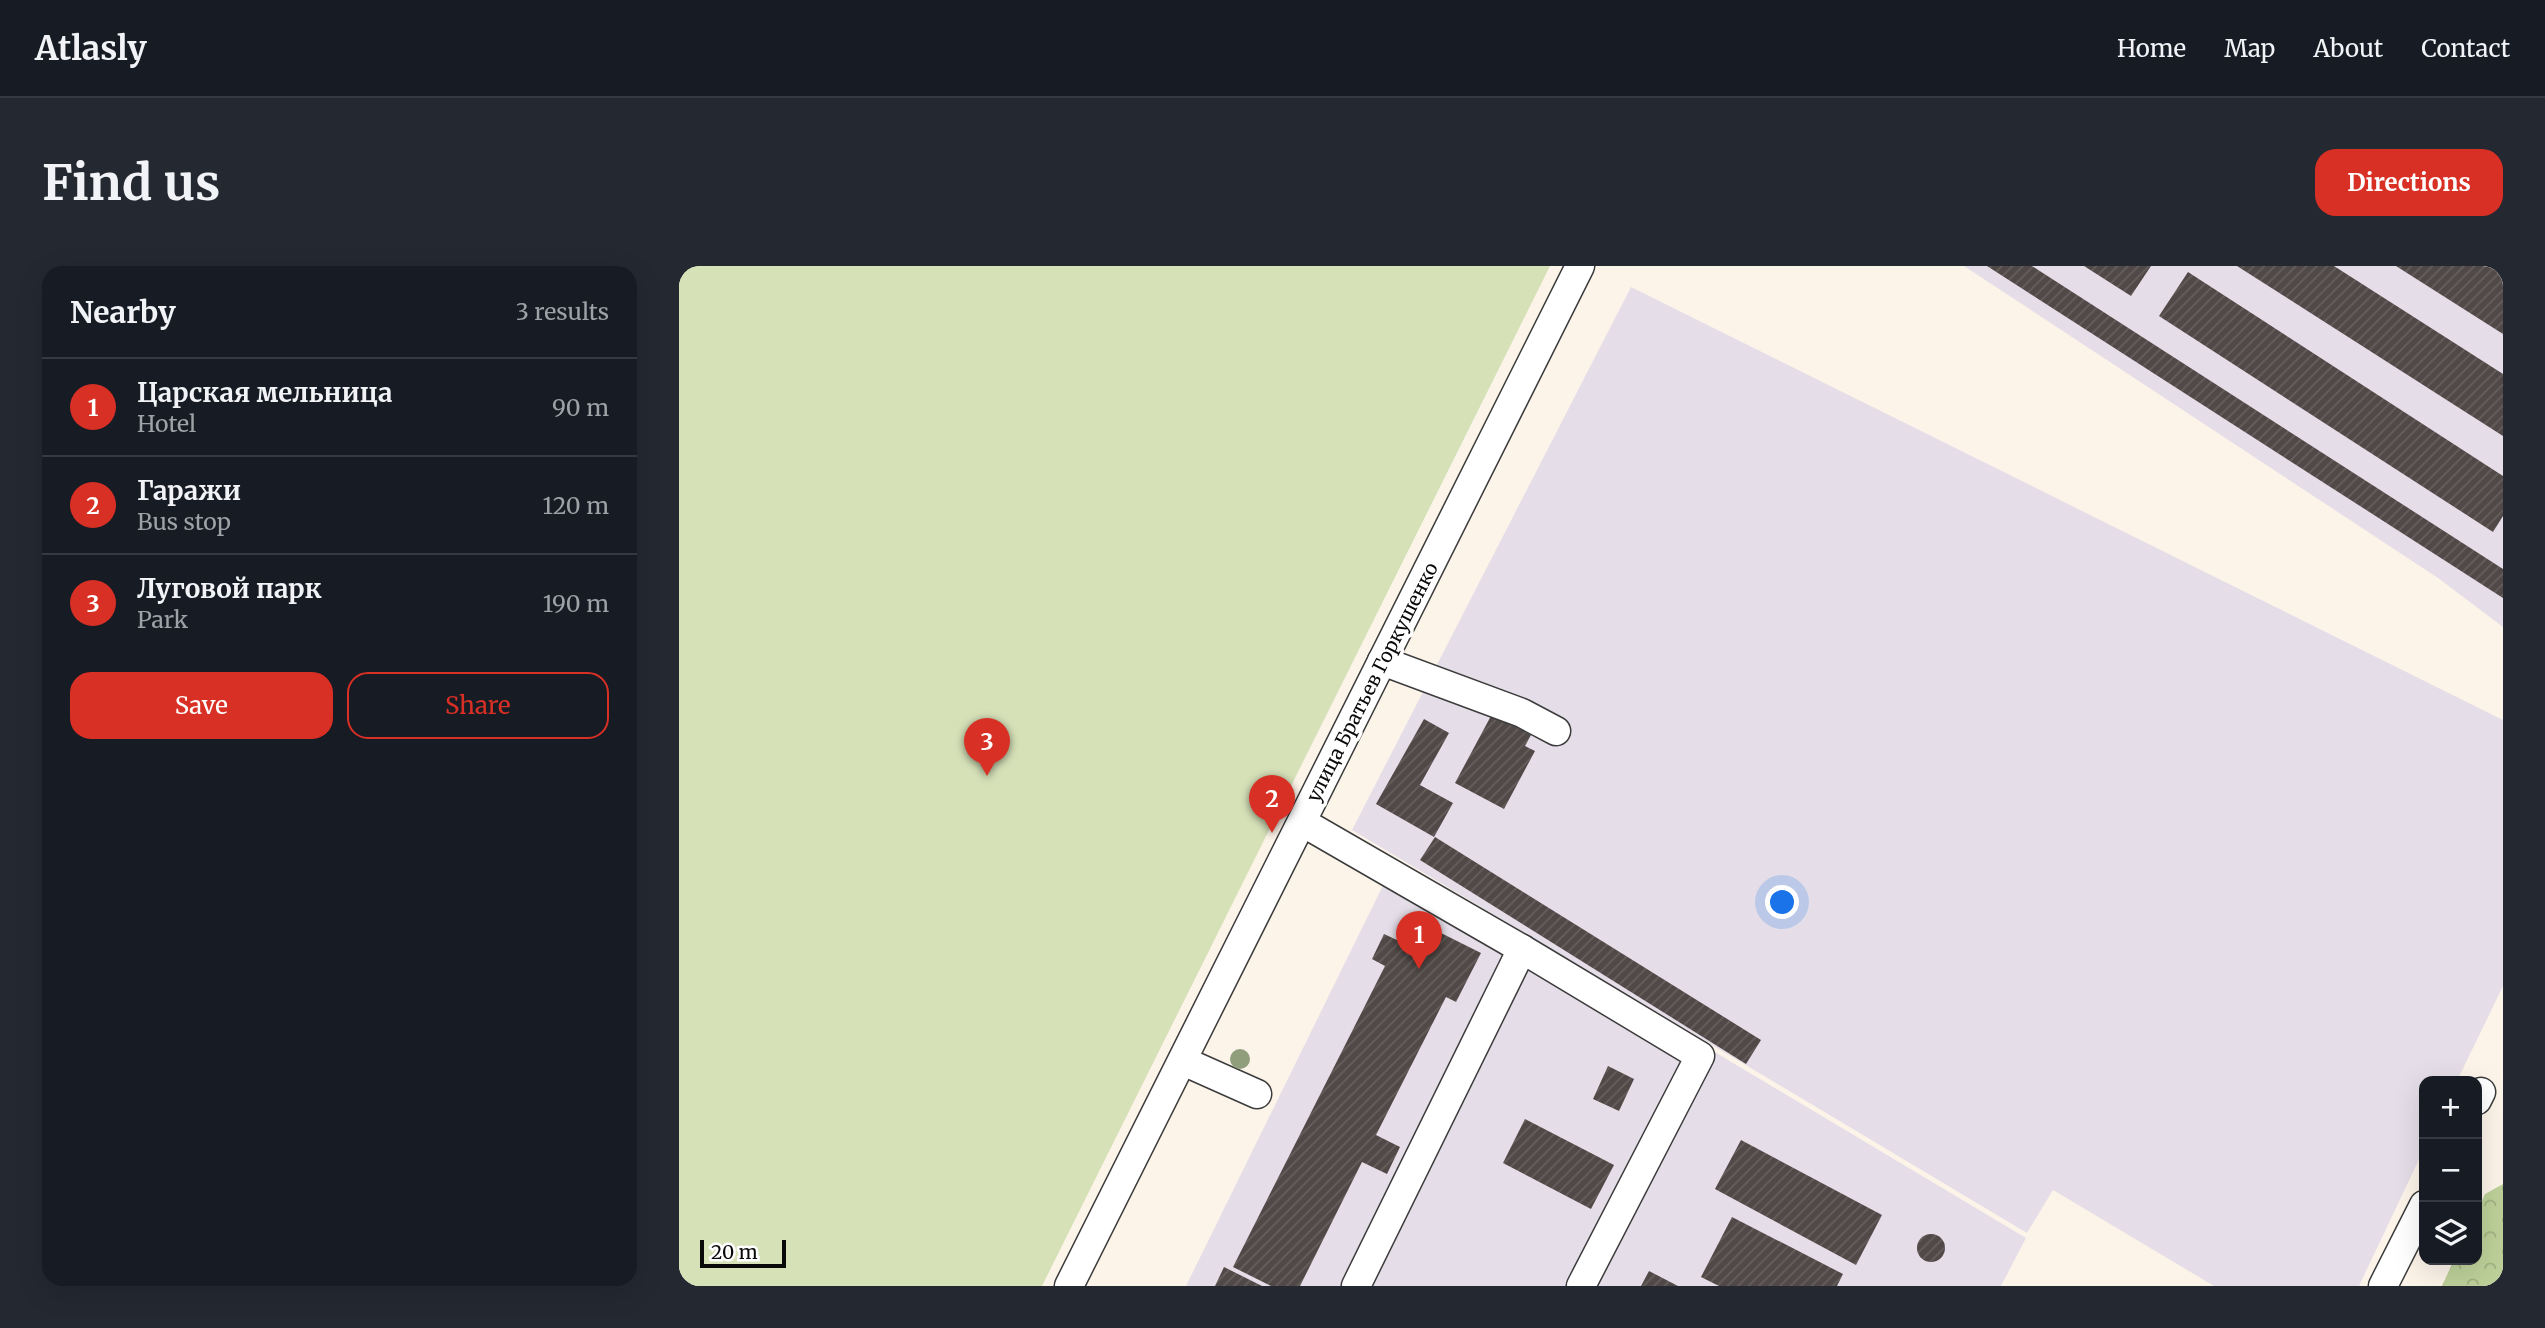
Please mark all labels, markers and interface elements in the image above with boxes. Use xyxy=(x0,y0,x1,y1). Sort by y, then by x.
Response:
text: Atlasly xyxy=(35,28,147,69)
text: Home xyxy=(2117,33,2186,64)
text: Map xyxy=(2224,33,2275,64)
text: About xyxy=(2313,33,2383,64)
text: Contact xyxy=(2421,33,2510,64)
button: Directions xyxy=(2315,149,2503,216)
text: Find us xyxy=(42,152,220,213)
text: Nearby xyxy=(70,293,176,331)
text: 3 results xyxy=(516,297,609,326)
text: Царская мельница xyxy=(137,376,393,409)
text: 1 xyxy=(88,393,98,422)
text: 90 m xyxy=(552,393,609,422)
text: Hotel xyxy=(137,409,196,438)
text: Гаражи xyxy=(137,474,241,507)
text: 2 xyxy=(86,491,100,520)
text: 120 m xyxy=(543,491,609,520)
text: Bus stop xyxy=(137,507,231,536)
street label: улица Братьев Горкушенко xyxy=(1301,558,1443,806)
text: Луговой парк xyxy=(137,572,322,605)
text: 3 xyxy=(86,589,100,618)
text: 190 m xyxy=(543,589,609,618)
text: Park xyxy=(137,605,188,634)
button: Save xyxy=(70,672,333,739)
button: Share xyxy=(347,672,609,739)
pin: 3 xyxy=(964,718,1010,776)
pin: 2 xyxy=(1249,775,1295,833)
your location xyxy=(1765,885,1799,919)
pin: 1 xyxy=(1396,911,1442,969)
map controls xyxy=(2419,1076,2482,1265)
button: + xyxy=(2419,1076,2482,1139)
button: − xyxy=(2419,1139,2482,1202)
button: layers xyxy=(2419,1202,2482,1265)
scale bar xyxy=(700,1237,786,1269)
text: 20 m xyxy=(711,1240,758,1264)

